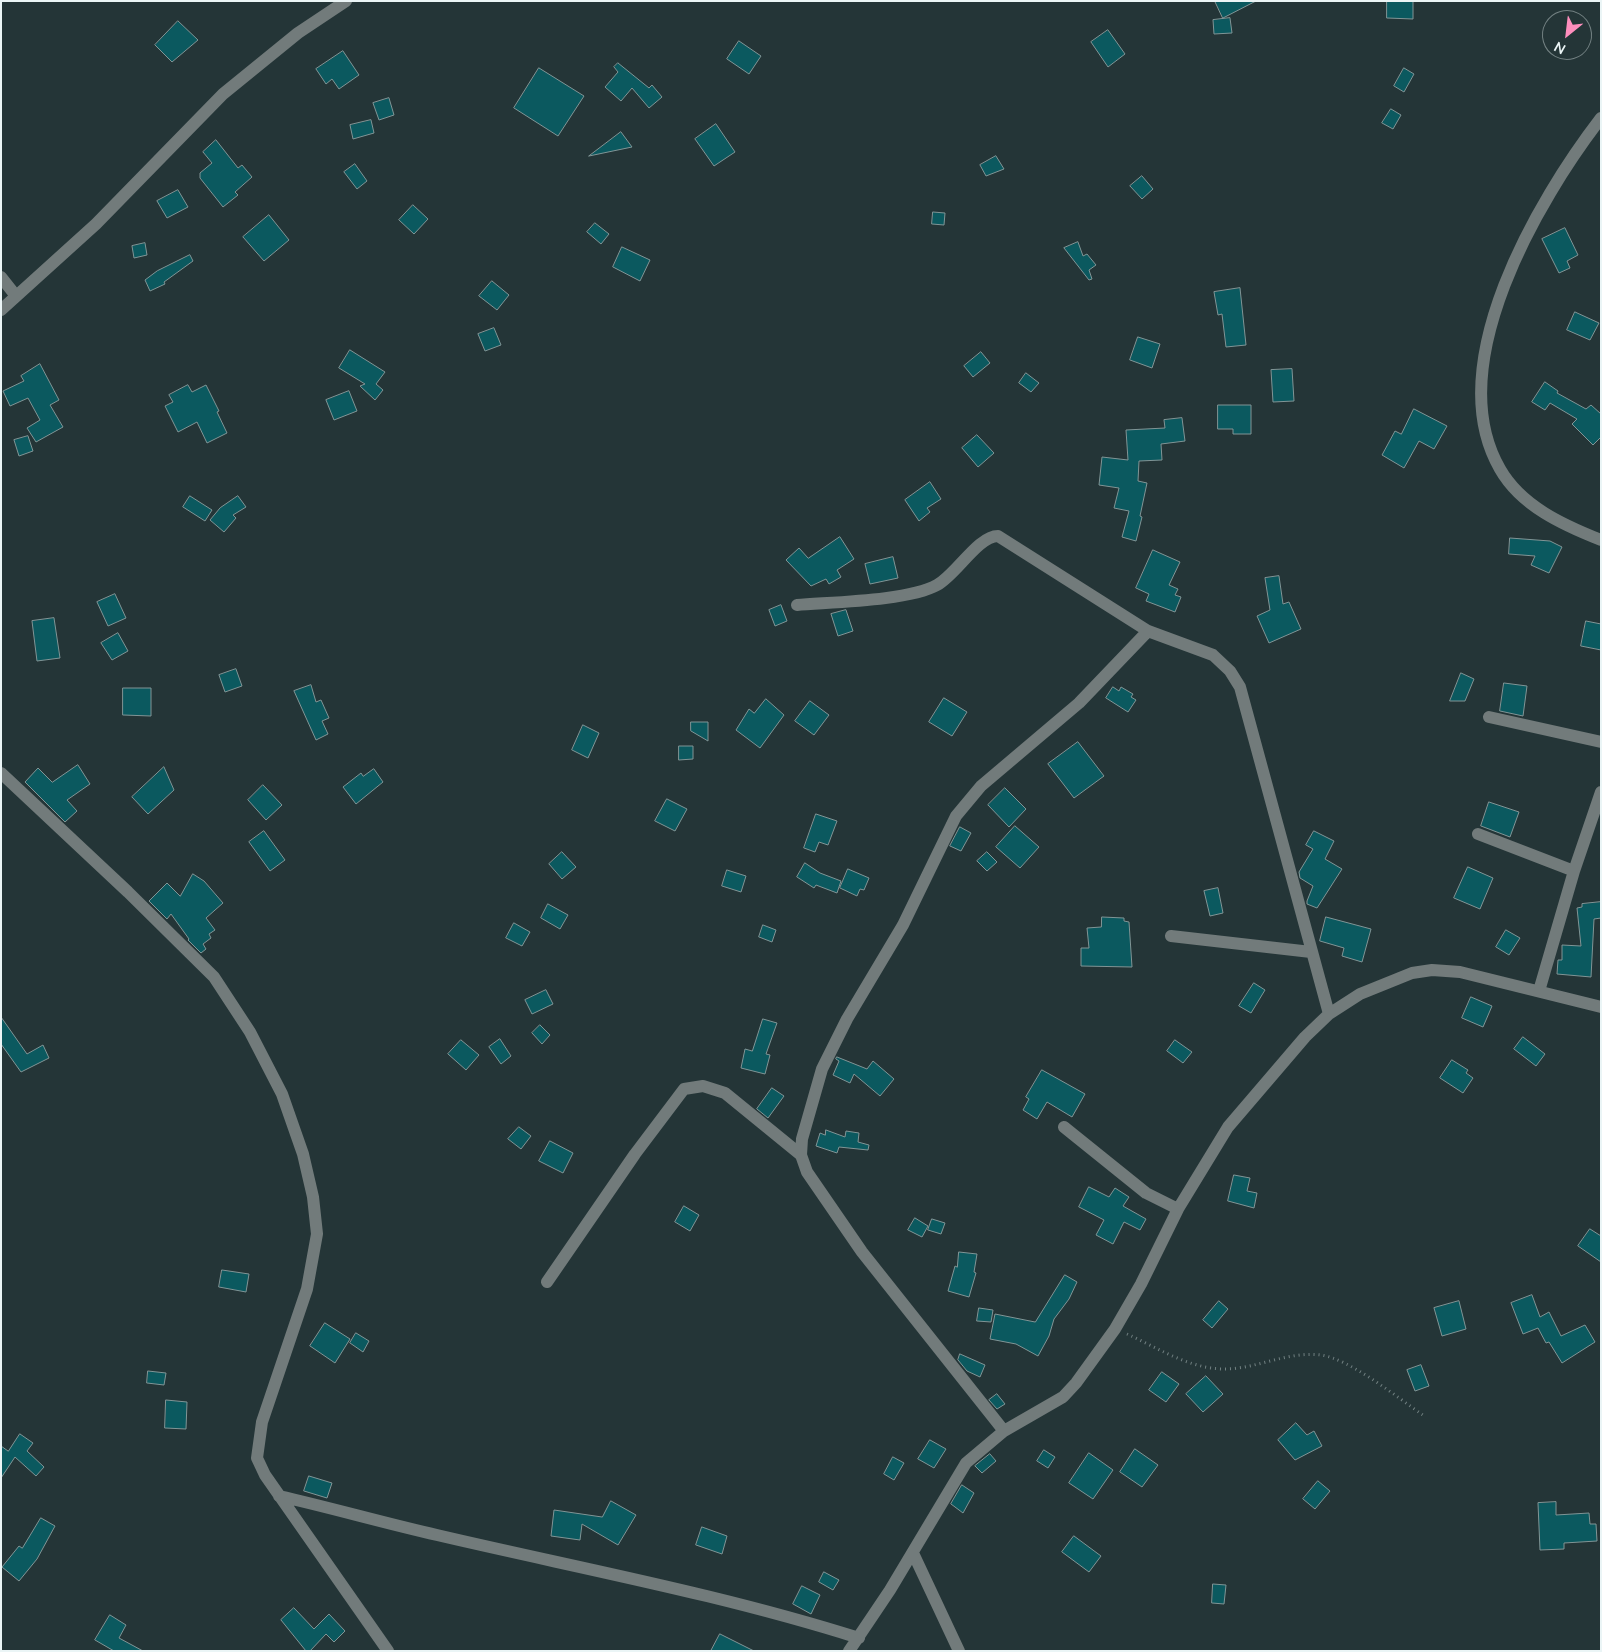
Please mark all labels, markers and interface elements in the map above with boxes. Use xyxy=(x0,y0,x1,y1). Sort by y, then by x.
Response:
north arrow xyxy=(1542,10,1592,60)
text: N xyxy=(1551,37,1569,59)

